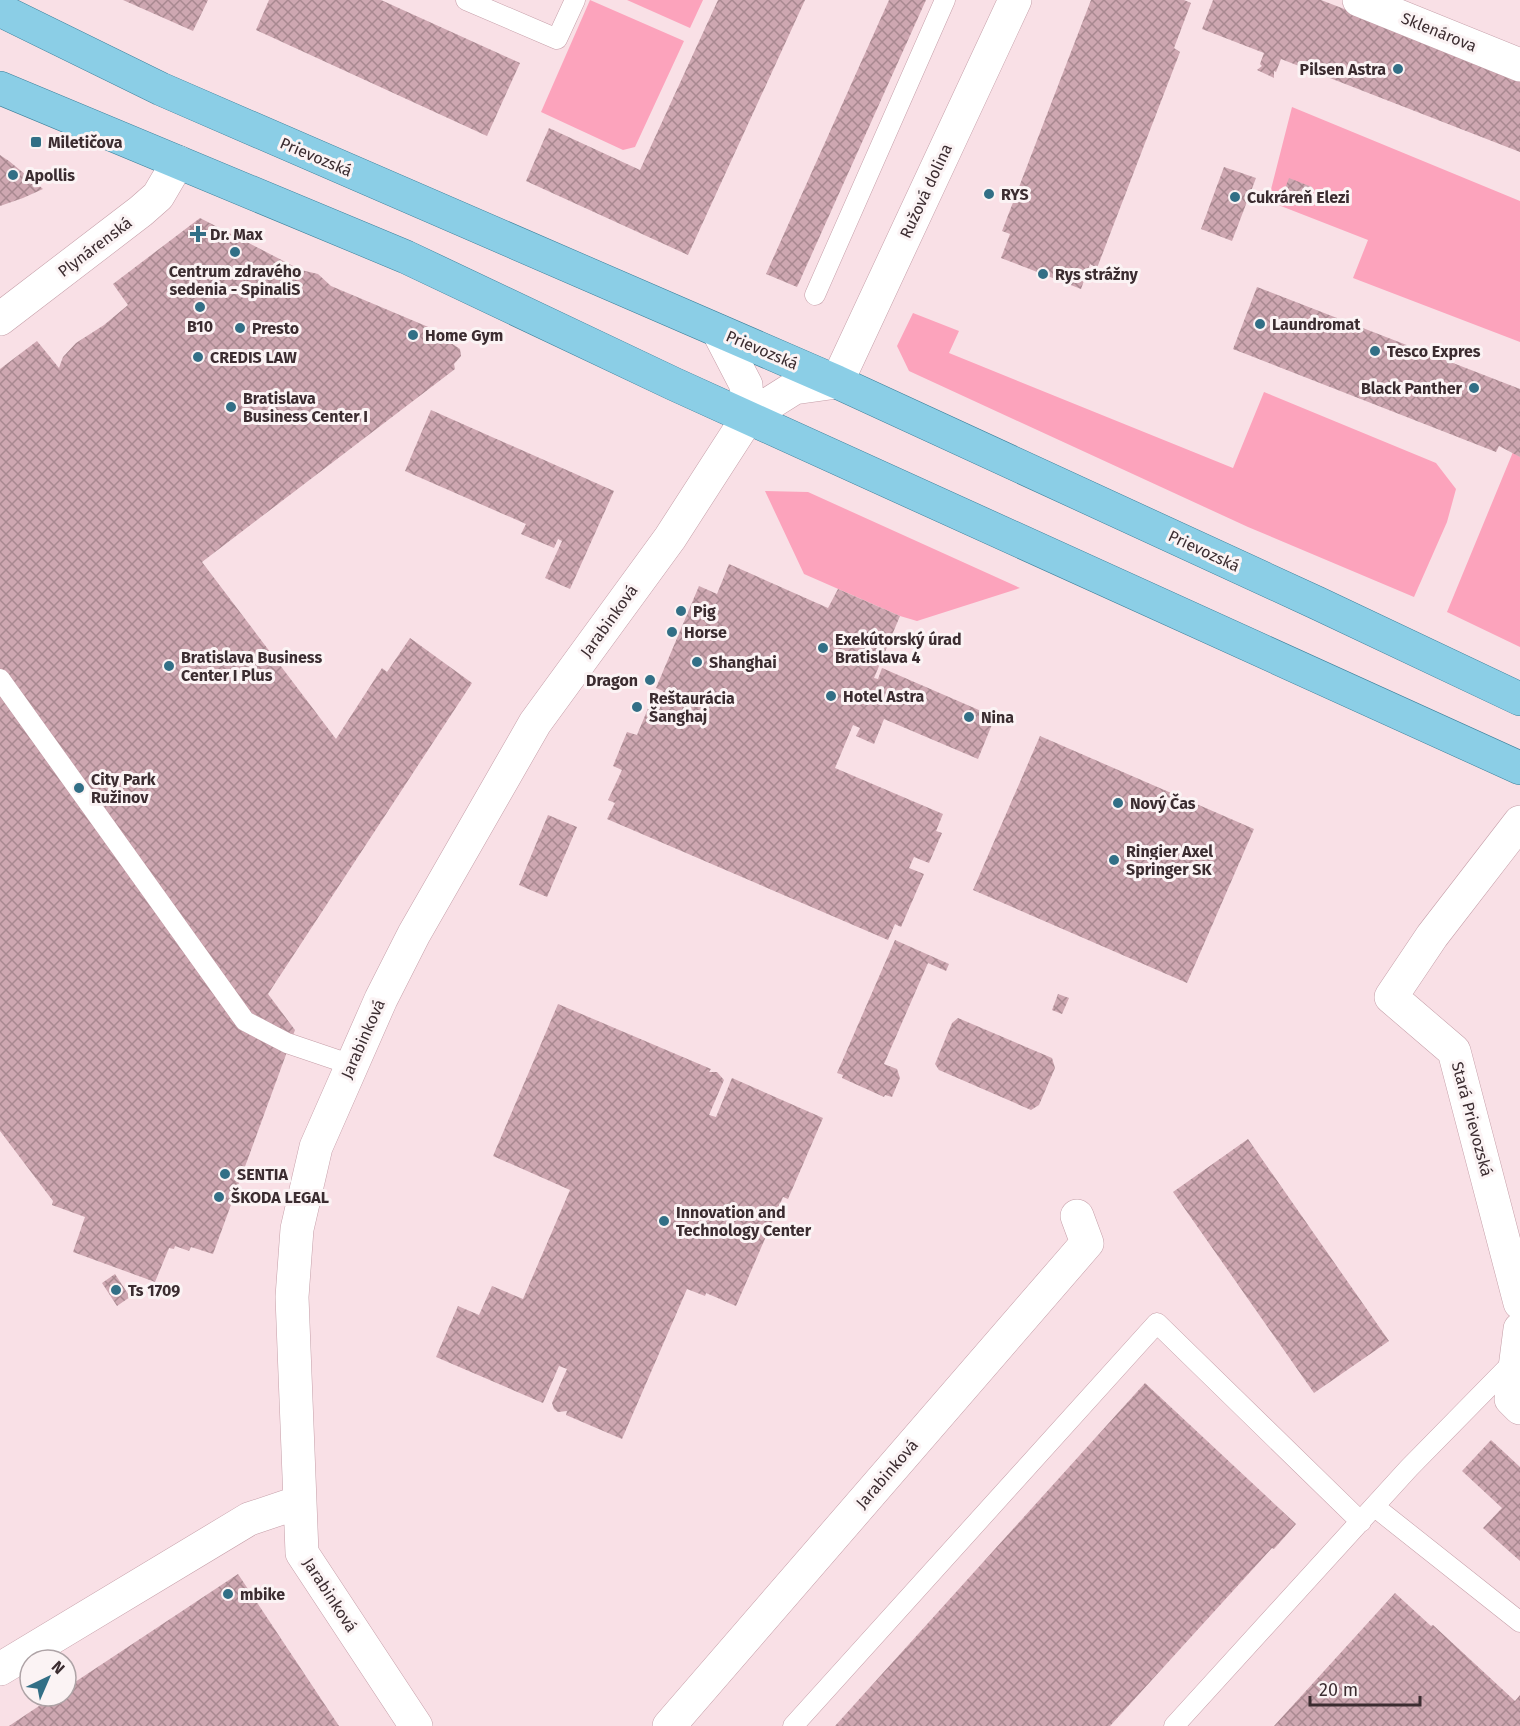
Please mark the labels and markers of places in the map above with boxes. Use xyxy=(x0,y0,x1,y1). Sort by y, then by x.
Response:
place label: Pilsen Astra xyxy=(1300,60,1386,79)
marker: Pilsen Astra xyxy=(1391,62,1405,76)
place label: Miletičova xyxy=(48,133,123,152)
marker: Miletičova xyxy=(29,135,43,149)
place label: Apollis xyxy=(24,166,75,185)
marker: Apollis xyxy=(6,168,20,182)
place label: RYS xyxy=(1001,185,1029,204)
marker: RYS xyxy=(982,187,996,201)
place label: Cukráreň Elezi xyxy=(1247,188,1350,207)
marker: Cukráreň Elezi xyxy=(1228,190,1242,204)
place label: Dr. Max xyxy=(210,225,264,244)
marker: Dr. Max xyxy=(191,227,205,241)
marker: Centrum zdravého sedenia - SpinaliS xyxy=(228,245,242,259)
place label: Centrum zdravého sedenia - SpinaliS xyxy=(169,262,301,299)
place label: Rys strážny xyxy=(1055,265,1139,284)
marker: Rys strážny xyxy=(1036,267,1050,281)
marker: B10 xyxy=(193,300,207,314)
place label: Laundromat xyxy=(1272,315,1361,334)
place label: B10 xyxy=(187,317,213,336)
marker: Laundromat xyxy=(1253,317,1267,331)
place label: Presto xyxy=(252,319,299,338)
marker: Presto xyxy=(233,321,247,335)
place label: Home Gym xyxy=(425,326,503,345)
marker: Home Gym xyxy=(406,328,420,342)
place label: Tesco Expres xyxy=(1387,342,1481,361)
marker: Tesco Expres xyxy=(1368,344,1382,358)
place label: CREDIS LAW xyxy=(210,348,297,367)
marker: CREDIS LAW xyxy=(191,350,205,364)
place label: Black Panther xyxy=(1361,379,1463,398)
marker: Black Panther xyxy=(1467,381,1481,395)
place label: Bratislava Business Center I xyxy=(243,389,368,426)
marker: Bratislava Business Center I xyxy=(224,400,238,414)
place label: Pig xyxy=(693,602,716,621)
marker: Pig xyxy=(674,604,688,618)
place label: Horse xyxy=(684,623,727,642)
marker: Horse xyxy=(665,625,679,639)
place label: Exekútorský úrad Bratislava 4 xyxy=(835,630,962,667)
marker: Exekútorský úrad Bratislava 4 xyxy=(816,641,830,655)
place label: Bratislava Business Center I Plus xyxy=(181,648,322,685)
place label: Shanghai xyxy=(709,653,777,672)
marker: Shanghai xyxy=(690,655,704,669)
marker: Bratislava Business Center I Plus xyxy=(162,659,176,673)
place label: Dragon xyxy=(586,671,638,690)
marker: Dragon xyxy=(643,673,657,687)
place label: Hotel Astra xyxy=(843,687,924,706)
place label: Reštaurácia Šanghaj xyxy=(649,689,735,726)
marker: Hotel Astra xyxy=(824,689,838,703)
marker: Reštaurácia Šanghaj xyxy=(630,700,644,714)
place label: Nina xyxy=(981,708,1014,727)
marker: Nina xyxy=(962,710,976,724)
place label: City Park Ružinov xyxy=(91,770,156,807)
marker: City Park Ružinov xyxy=(72,781,86,795)
place label: Nový Čas xyxy=(1130,793,1196,813)
marker: Nový Čas xyxy=(1111,796,1125,810)
place label: Ringier Axel Springer SK xyxy=(1126,842,1213,879)
marker: Ringier Axel Springer SK xyxy=(1107,853,1121,867)
place label: SENTIA xyxy=(237,1165,289,1184)
marker: SENTIA xyxy=(218,1167,232,1181)
place label: ŠKODA LEGAL xyxy=(231,1187,329,1207)
marker: ŠKODA LEGAL xyxy=(212,1190,226,1204)
place label: Innovation and Technology Center xyxy=(676,1203,812,1240)
marker: Innovation and Technology Center xyxy=(657,1214,671,1228)
place label: Ts 1709 xyxy=(128,1281,180,1300)
marker: Ts 1709 xyxy=(109,1283,123,1297)
place label: mbike xyxy=(240,1585,285,1604)
marker: mbike xyxy=(221,1587,235,1601)

